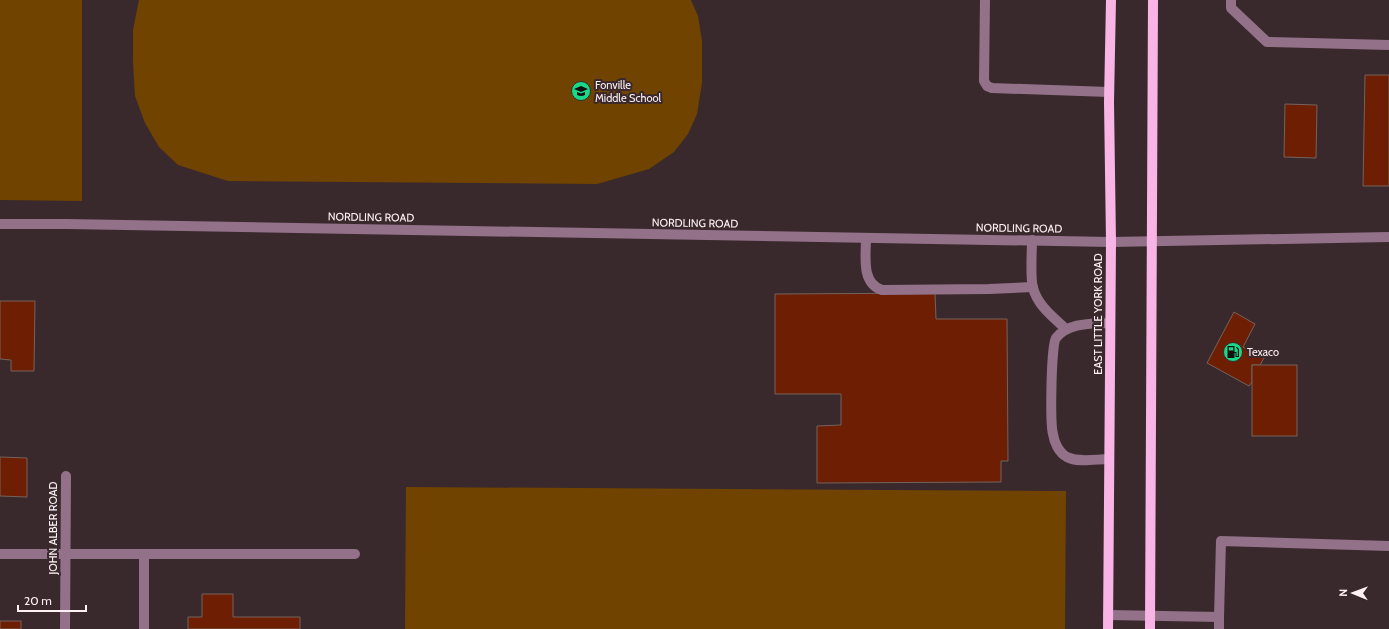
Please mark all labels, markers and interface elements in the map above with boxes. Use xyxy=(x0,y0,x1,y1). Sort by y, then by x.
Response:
place label: Fonville Middle School xyxy=(595,78,661,105)
school or university icon: Fonville Middle School xyxy=(570,80,592,102)
street label: NORDLING ROAD xyxy=(328,209,414,225)
street label: NORDLING ROAD xyxy=(652,215,738,231)
street label: NORDLING ROAD xyxy=(976,220,1062,236)
street label: EAST LITTLE YORK ROAD xyxy=(1091,253,1105,375)
fuel station icon: Texaco xyxy=(1222,341,1244,363)
place label: Texaco xyxy=(1247,345,1279,359)
street label: JOHN ALBER ROAD xyxy=(46,481,60,576)
north arrow xyxy=(1333,573,1373,613)
scale bar xyxy=(18,587,86,613)
text: N xyxy=(1336,589,1350,597)
text: 20 m xyxy=(24,593,52,608)

